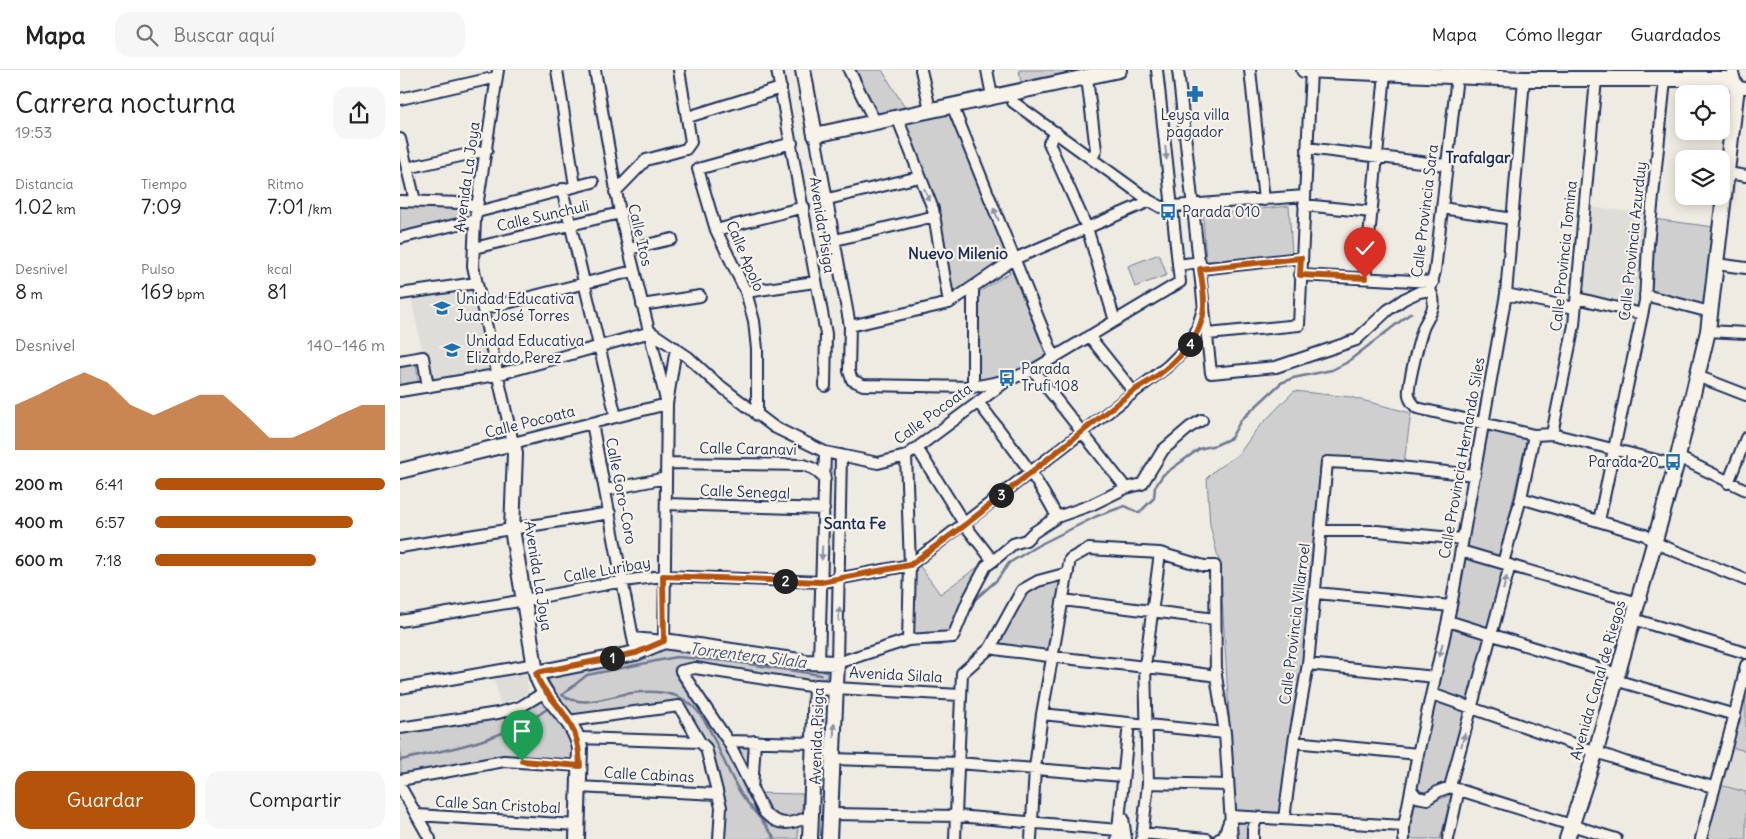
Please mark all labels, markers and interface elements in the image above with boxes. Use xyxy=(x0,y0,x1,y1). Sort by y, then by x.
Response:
search box xyxy=(115,12,465,57)
text: Mapa xyxy=(25,20,85,50)
icon: search xyxy=(133,21,161,49)
text: Buscar aquí xyxy=(173,23,275,47)
text: Mapa xyxy=(1432,23,1477,46)
text: Cómo llegar xyxy=(1505,23,1602,46)
text: Guardados xyxy=(1630,23,1721,46)
pharmacy icon: Leysa villa pagador xyxy=(1185,84,1205,104)
text: Carrera nocturna xyxy=(15,85,236,121)
map controls xyxy=(1675,85,1730,205)
button: locate xyxy=(1675,85,1730,140)
button: share xyxy=(333,87,385,139)
place label: Leysa villa pagador xyxy=(1160,105,1230,141)
street label: Avenida La Joya xyxy=(449,120,484,233)
text: 19:53 xyxy=(15,122,52,142)
street label: Calle Provincia Sara xyxy=(1407,143,1442,279)
one-way arrow xyxy=(1162,146,1170,162)
district label: Trafalgar xyxy=(1445,147,1511,168)
button: layers xyxy=(1675,150,1730,205)
street label: Calle Provincia Azurduy xyxy=(1615,160,1650,322)
text: Distancia xyxy=(15,175,74,193)
text: Tiempo xyxy=(141,175,187,193)
text: Ritmo xyxy=(267,175,304,193)
street label: Avenida Pisiga xyxy=(805,175,840,275)
street label: Calle Provincia Tomina xyxy=(1546,179,1581,332)
one-way arrow xyxy=(924,188,932,202)
text: 1.02 xyxy=(15,193,53,220)
text: 7:09 xyxy=(141,193,182,220)
text: 7:01 xyxy=(267,193,304,220)
street label: Calle Sunchuli xyxy=(495,196,591,235)
text: km xyxy=(53,200,76,218)
text: /km xyxy=(304,200,332,218)
street label: Calle Itos xyxy=(624,202,657,268)
bus stop icon: Parada 010 xyxy=(1158,202,1178,222)
place label: Parada 010 xyxy=(1182,202,1260,221)
one-way arrow xyxy=(991,207,999,221)
street label: Calle Apolo xyxy=(722,218,769,294)
pin xyxy=(1344,227,1386,278)
icon: check xyxy=(1351,234,1379,262)
district label: Nuevo Milenio xyxy=(908,243,1008,263)
text: Desnivel xyxy=(15,260,68,278)
text: Pulso xyxy=(141,260,175,278)
text: kcal xyxy=(267,260,292,278)
text: 8 xyxy=(15,278,27,305)
text: 169 xyxy=(141,278,174,305)
text: 81 xyxy=(267,278,287,305)
text: m xyxy=(27,285,43,303)
text: bpm xyxy=(174,285,205,303)
place label: Unidad Educativa Juan José Torres xyxy=(456,289,575,325)
school or university icon: Unidad Educativa Juan José Torres xyxy=(432,298,452,318)
place label: Unidad Educativa Elizardo Perez xyxy=(466,331,585,367)
pin: 4 xyxy=(1178,332,1202,356)
text: Desnivel xyxy=(15,335,75,355)
text: 140–146 m xyxy=(307,335,385,355)
text: 4 xyxy=(1186,335,1195,353)
school or university icon: Unidad Educativa Elizardo Perez xyxy=(442,340,462,360)
street label: Calle Provincia Hernando Siles xyxy=(1434,356,1489,560)
place label: Parada Trufi 108 xyxy=(1021,359,1079,395)
bus stop icon: Parada Trufi 108 xyxy=(997,368,1017,388)
street label: Calle Pocoata xyxy=(890,379,976,448)
street label: Calle Pocoata xyxy=(483,401,577,442)
street label: Calle Coro-Coro xyxy=(602,436,641,546)
street label: Calle Caranavi xyxy=(699,438,797,459)
place label: Parada 20 xyxy=(1588,452,1659,471)
bus stop icon: Parada 20 xyxy=(1663,452,1683,472)
text: 200 m xyxy=(15,474,63,494)
text: 6:41 xyxy=(95,474,123,494)
street label: Calle Senegal xyxy=(700,480,790,503)
pin: 3 xyxy=(988,482,1014,508)
text: 3 xyxy=(998,486,1005,504)
text: 400 m xyxy=(15,512,63,532)
text: 6:57 xyxy=(95,512,125,532)
district label: Santa Fe xyxy=(824,513,887,533)
street label: Avenida La Joya xyxy=(520,520,557,633)
street label: Calle Provincia Villarroel xyxy=(1275,542,1314,706)
one-way arrow xyxy=(818,545,826,561)
text: 600 m xyxy=(15,550,63,570)
text: 7:18 xyxy=(95,550,122,570)
street label: Calle Luribay xyxy=(562,552,652,587)
pin: 2 xyxy=(772,568,798,594)
text: 2 xyxy=(782,572,789,590)
one-way arrow xyxy=(1502,575,1510,590)
street label: Avenida Canal de Riegos xyxy=(1566,598,1629,762)
one-way arrow xyxy=(835,606,843,622)
water label: Torrentera Silala xyxy=(688,638,808,672)
one-way arrow xyxy=(1437,643,1445,658)
pin: 1 xyxy=(600,646,624,670)
text: 1 xyxy=(610,649,615,667)
street label: Avenida Silala xyxy=(849,663,944,686)
street label: Avenida Pisiga xyxy=(805,687,828,785)
pin xyxy=(501,710,543,761)
icon: arrive xyxy=(508,717,536,745)
one-way arrow xyxy=(830,722,838,738)
one-way arrow xyxy=(1459,732,1467,747)
street label: Calle Cabinas xyxy=(603,763,695,786)
button: Guardar xyxy=(15,771,195,829)
button: Compartir xyxy=(205,771,385,829)
street label: Calle San Cristobal xyxy=(435,792,561,817)

